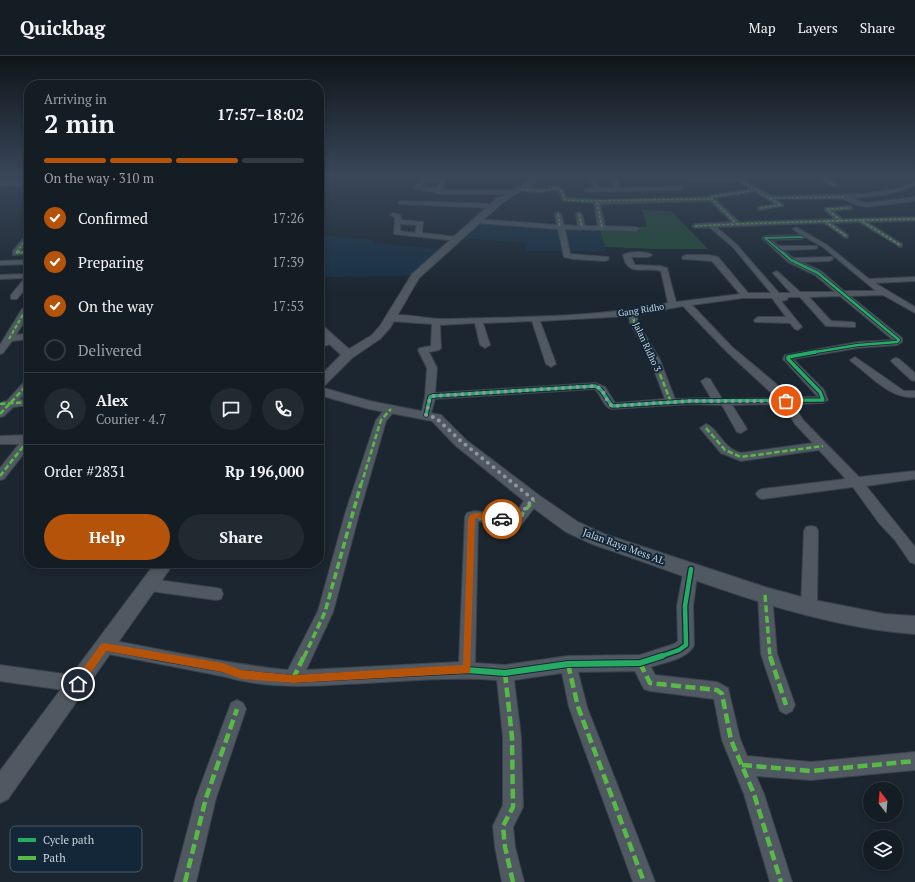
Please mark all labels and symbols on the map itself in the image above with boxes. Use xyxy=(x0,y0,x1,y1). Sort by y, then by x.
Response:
street label: Gang Ridho xyxy=(617,300,665,320)
street label: Jalan Ridho 3 xyxy=(630,320,664,374)
pin xyxy=(769,384,803,418)
courier xyxy=(482,499,522,539)
street label: Jalan Raya Mess AL xyxy=(581,526,667,567)
pin xyxy=(61,667,95,701)
north arrow xyxy=(863,782,903,822)
legend xyxy=(10,826,142,872)
text: Cycle path xyxy=(43,833,95,847)
text: Path xyxy=(43,851,66,865)

